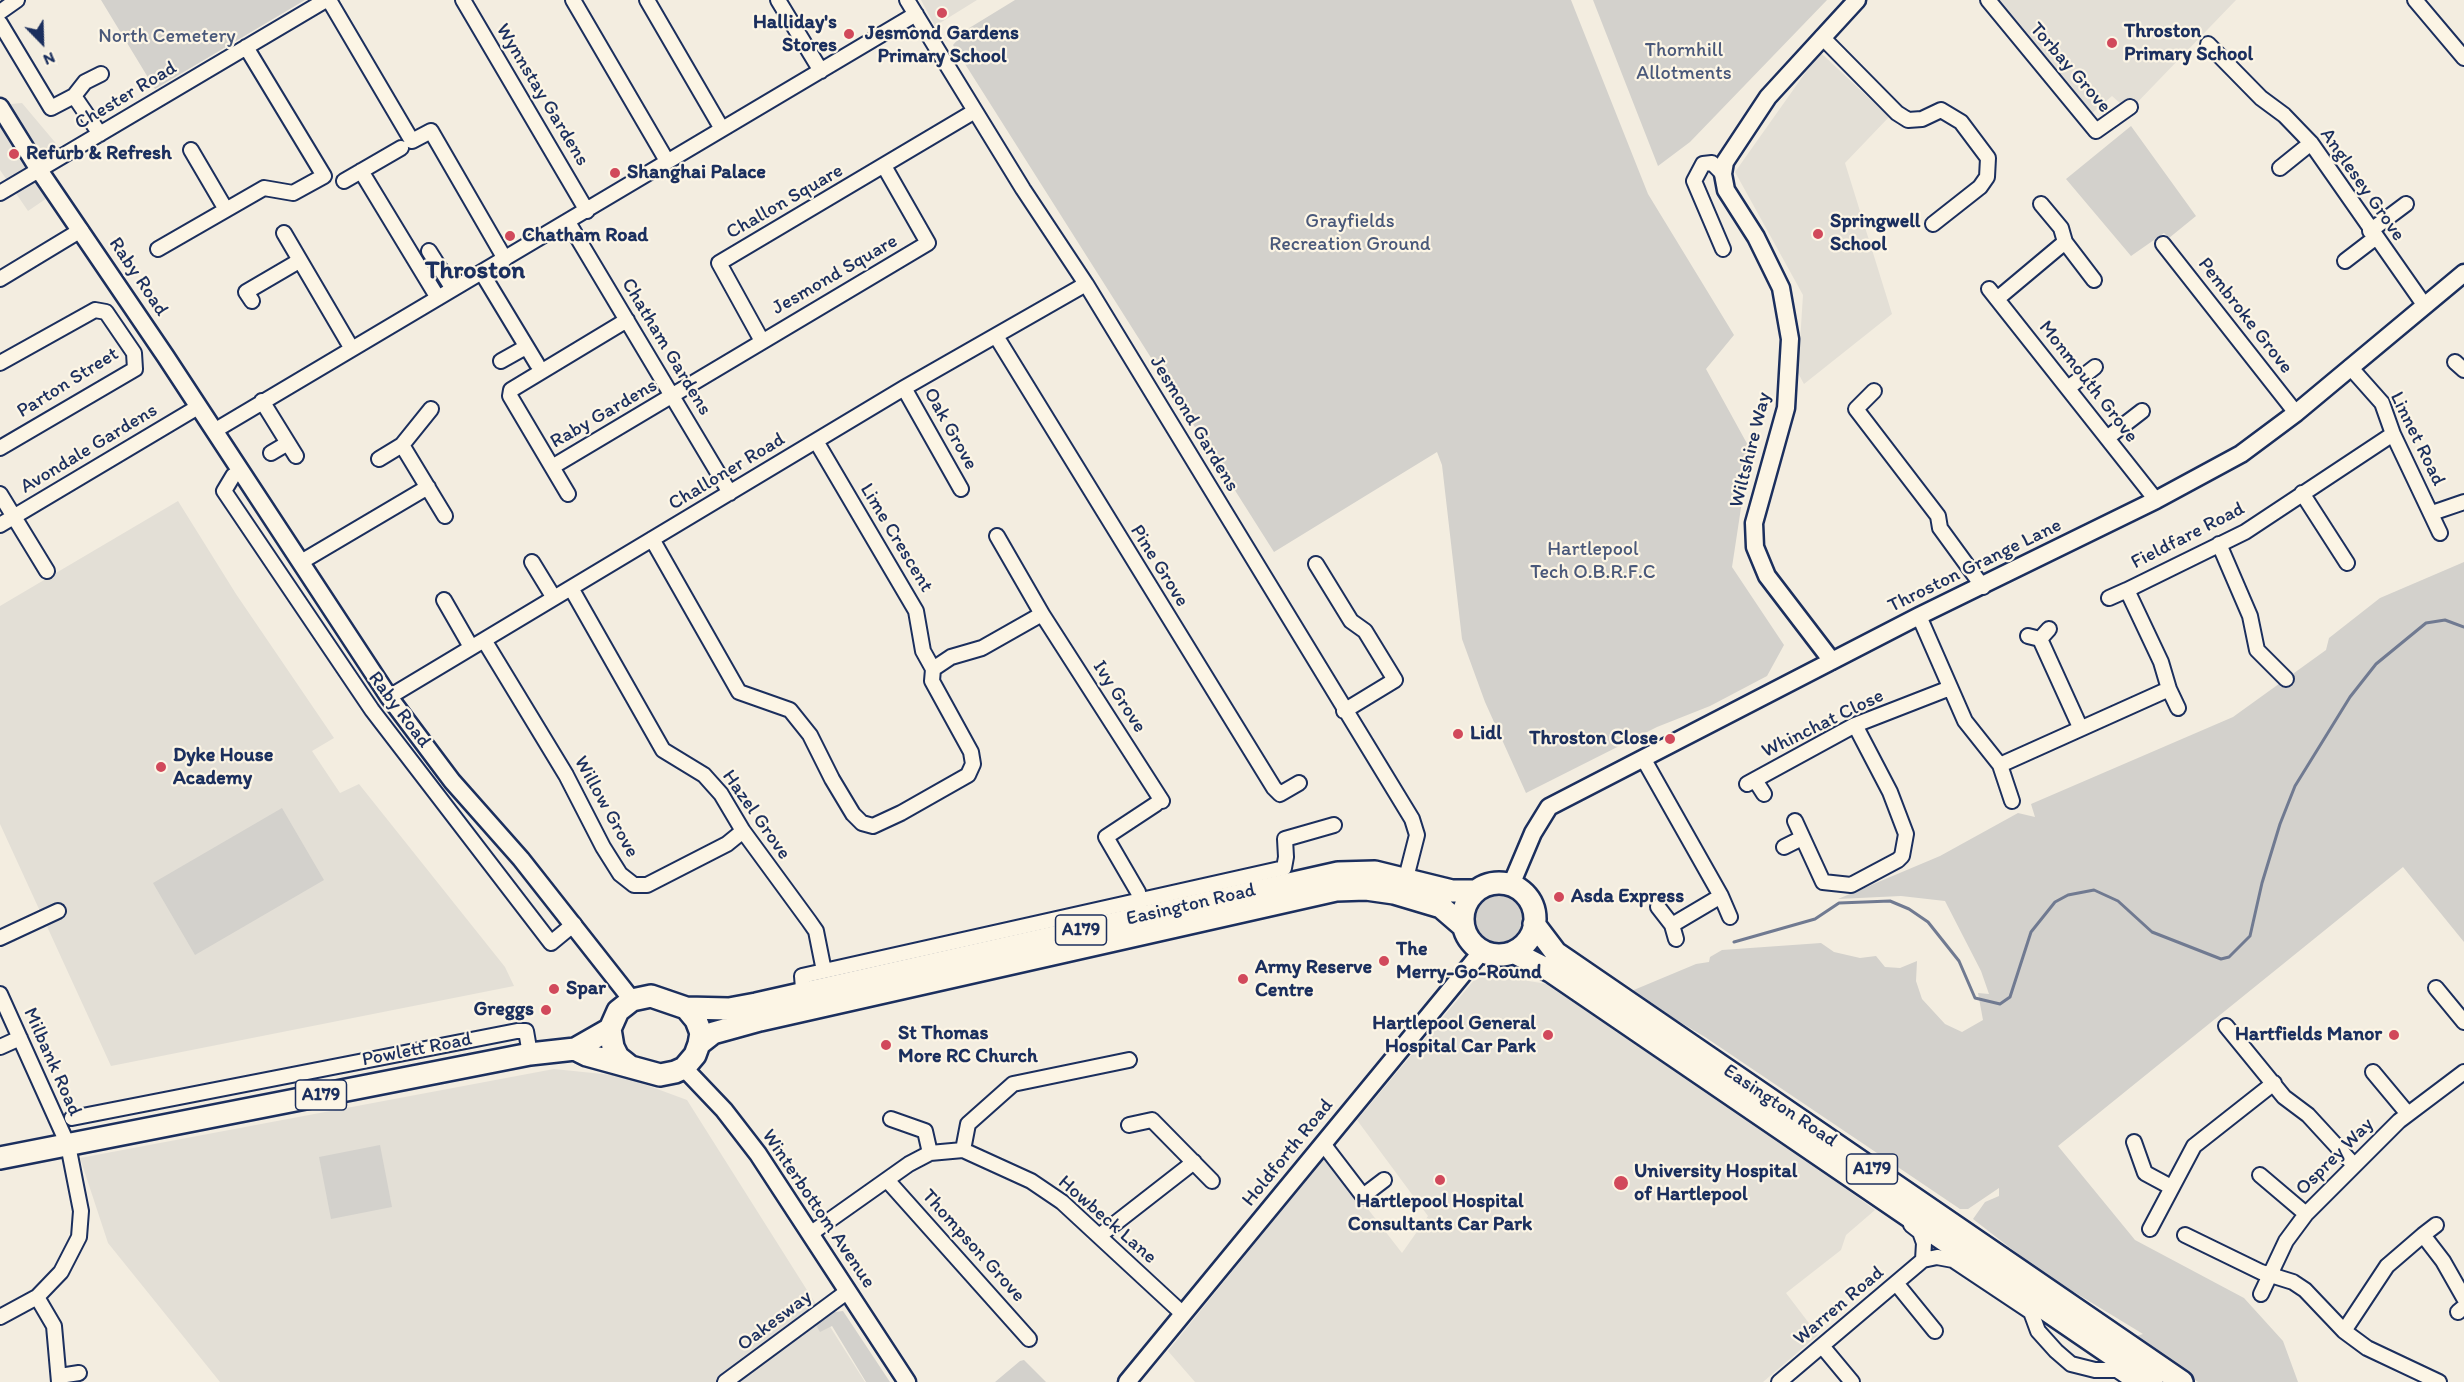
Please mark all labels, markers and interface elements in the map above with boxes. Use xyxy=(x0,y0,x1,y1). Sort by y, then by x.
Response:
marker: Jesmond Gardens Primary School xyxy=(935,6,949,20)
place label: Halliday's Stores xyxy=(753,11,837,58)
north arrow xyxy=(12,12,72,72)
street label: Torbay Grove xyxy=(2024,18,2116,118)
street label: Wynnstay Gardens xyxy=(490,20,594,170)
place label: Throston Primary School xyxy=(2124,20,2253,67)
place label: Jesmond Gardens Primary School xyxy=(865,22,1019,69)
park label: North Cemetery xyxy=(98,25,236,49)
marker: Halliday's Stores xyxy=(842,27,856,41)
marker: Throston Primary School xyxy=(2105,36,2119,50)
park label: Thornhill Allotments xyxy=(1636,39,1732,86)
text: N xyxy=(41,48,58,70)
street label: Chester Road xyxy=(71,56,181,136)
street label: Anglesey Grove xyxy=(2314,124,2410,246)
place label: Refurb & Refresh xyxy=(26,142,172,166)
marker: Refurb & Refresh xyxy=(7,147,21,161)
street label: Challon Square xyxy=(722,159,848,245)
place label: Shanghai Palace xyxy=(627,161,766,185)
marker: Shanghai Palace xyxy=(608,166,622,180)
park label: Grayfields Recreation Ground xyxy=(1269,210,1431,257)
place label: Springwell School xyxy=(1830,210,1921,257)
place label: Chatham Road xyxy=(522,224,648,248)
marker: Springwell School xyxy=(1811,227,1825,241)
marker: Chatham Road xyxy=(503,229,517,243)
street label: Jesmond Square xyxy=(768,229,902,321)
street label: Raby Road xyxy=(103,233,173,321)
street label: Pembroke Grove xyxy=(2192,253,2298,379)
district label: Throston xyxy=(425,255,525,287)
street label: Chatham Gardens xyxy=(616,274,716,420)
street label: Monmouth Grove xyxy=(2033,316,2143,448)
street label: Parton Street xyxy=(13,342,123,424)
street label: Jesmond Gardens xyxy=(1144,352,1244,496)
street label: Raby Gardens xyxy=(546,374,662,454)
street label: Oak Grove xyxy=(918,384,982,474)
street label: Linnet Road xyxy=(2384,388,2450,490)
street label: Wiltshire Way xyxy=(1725,390,1777,510)
street label: Avondale Gardens xyxy=(16,399,162,499)
street label: Challoner Road xyxy=(664,428,790,516)
street label: Lime Crescent xyxy=(854,479,938,597)
street label: Fieldfare Road xyxy=(2127,497,2249,575)
street label: Throston Grange Lane xyxy=(1884,514,2066,618)
street label: Pine Grove xyxy=(1124,520,1194,612)
park label: Hartlepool Tech O.B.R.F.C xyxy=(1530,538,1656,585)
street label: Ivy Grove xyxy=(1087,656,1151,738)
street label: Raby Road xyxy=(362,667,436,753)
street label: Whinchat Close xyxy=(1758,684,1888,764)
place label: Lidl xyxy=(1470,722,1502,746)
marker: Lidl xyxy=(1451,727,1465,741)
place label: Throston Close xyxy=(1529,727,1658,751)
marker: Throston Close xyxy=(1663,732,1677,746)
place label: Dyke House Academy xyxy=(173,744,273,791)
street label: Willow Grove xyxy=(568,752,644,862)
marker: Dyke House Academy xyxy=(154,760,168,774)
street label: Hazel Grove xyxy=(716,766,796,864)
street label: Easington Road xyxy=(1124,878,1258,932)
place label: Asda Express xyxy=(1571,885,1684,909)
marker: Asda Express xyxy=(1552,890,1566,904)
road number: A179 xyxy=(1056,915,1106,945)
place label: The Merry-Go-Round xyxy=(1396,938,1542,985)
marker: The Merry-Go-Round xyxy=(1377,954,1391,968)
place label: Army Reserve Centre xyxy=(1255,956,1372,1003)
marker: Army Reserve Centre xyxy=(1236,972,1250,986)
place label: Spar xyxy=(566,977,606,1001)
marker: Spar xyxy=(547,982,561,996)
place label: Greggs xyxy=(473,998,534,1022)
marker: Greggs xyxy=(539,1003,553,1017)
street label: Milbank Road xyxy=(17,1004,87,1120)
place label: Hartlepool General Hospital Car Park xyxy=(1372,1012,1536,1059)
place label: St Thomas More RC Church xyxy=(898,1022,1038,1069)
place label: Hartfields Manor xyxy=(2235,1023,2382,1047)
street label: Powlett Road xyxy=(360,1028,474,1072)
marker: Hartlepool General Hospital Car Park xyxy=(1541,1028,1555,1042)
marker: Hartfields Manor xyxy=(2387,1028,2401,1042)
marker: St Thomas More RC Church xyxy=(879,1038,893,1052)
street label: Easington Road xyxy=(1718,1059,1842,1153)
road number: A179 xyxy=(296,1080,346,1110)
street label: Holdforth Road xyxy=(1237,1094,1339,1212)
street label: Osprey Way xyxy=(2291,1113,2379,1201)
street label: Winterbottom Avenue xyxy=(756,1125,880,1293)
road number: A179 xyxy=(1846,1154,1898,1184)
place label: University Hospital of Hartlepool xyxy=(1634,1160,1797,1207)
street label: Howbeck Lane xyxy=(1053,1171,1161,1269)
marker: Hartlepool Hospital Consultants Car Park xyxy=(1433,1173,1447,1187)
marker: University Hospital of Hartlepool xyxy=(1612,1174,1630,1192)
street label: Thompson Grove xyxy=(916,1185,1030,1307)
place label: Hartlepool Hospital Consultants Car Park xyxy=(1348,1190,1532,1237)
street label: Warren Road xyxy=(1789,1261,1889,1351)
street label: Oakesway xyxy=(733,1285,817,1357)

